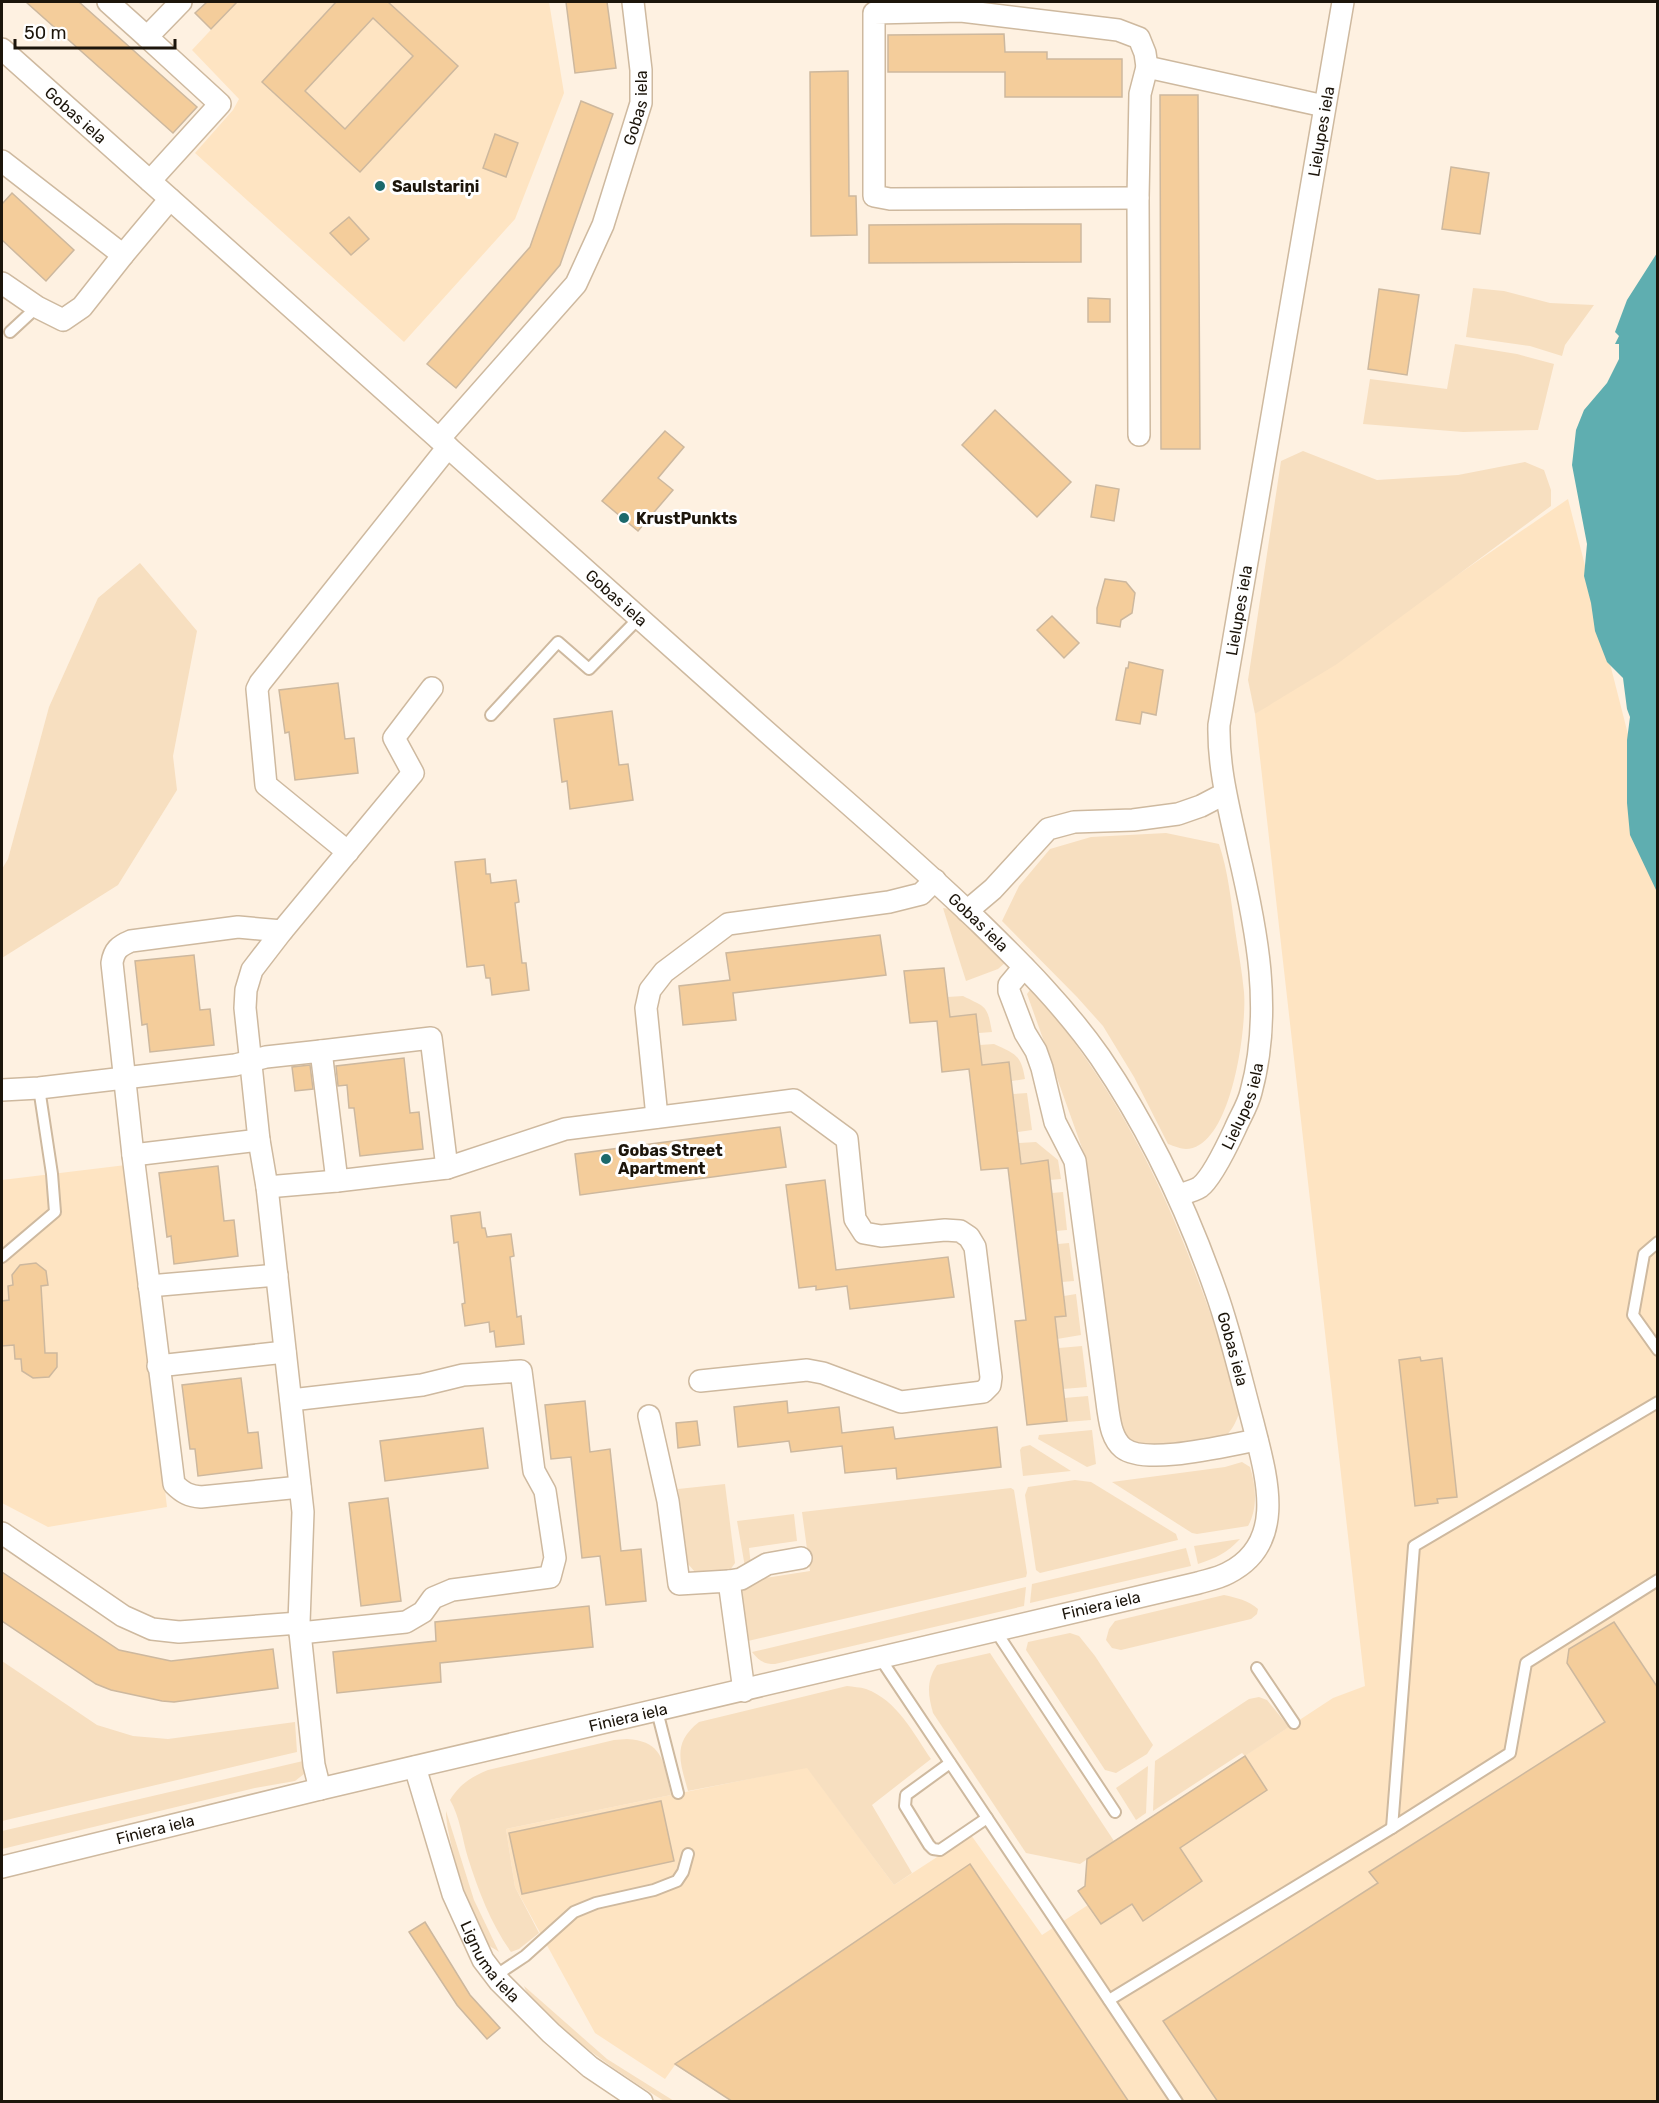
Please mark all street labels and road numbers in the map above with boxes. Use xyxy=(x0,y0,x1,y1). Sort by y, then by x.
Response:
street label: Gobas iela xyxy=(619,70,651,148)
street label: Gobas iela xyxy=(41,83,110,148)
street label: Lielupes iela xyxy=(1304,85,1338,178)
street label: Lielupes iela xyxy=(1222,564,1256,657)
street label: Gobas iela xyxy=(582,565,651,630)
street label: Gobas iela xyxy=(944,889,1012,956)
street label: Lielupes iela xyxy=(1218,1061,1267,1153)
street label: Gobas iela xyxy=(1213,1310,1252,1388)
street label: Finiera iela xyxy=(1060,1587,1142,1624)
street label: Finiera iela xyxy=(587,1699,669,1736)
street label: Finiera iela xyxy=(114,1811,196,1848)
street label: Lignuma iela xyxy=(456,1918,524,2006)

